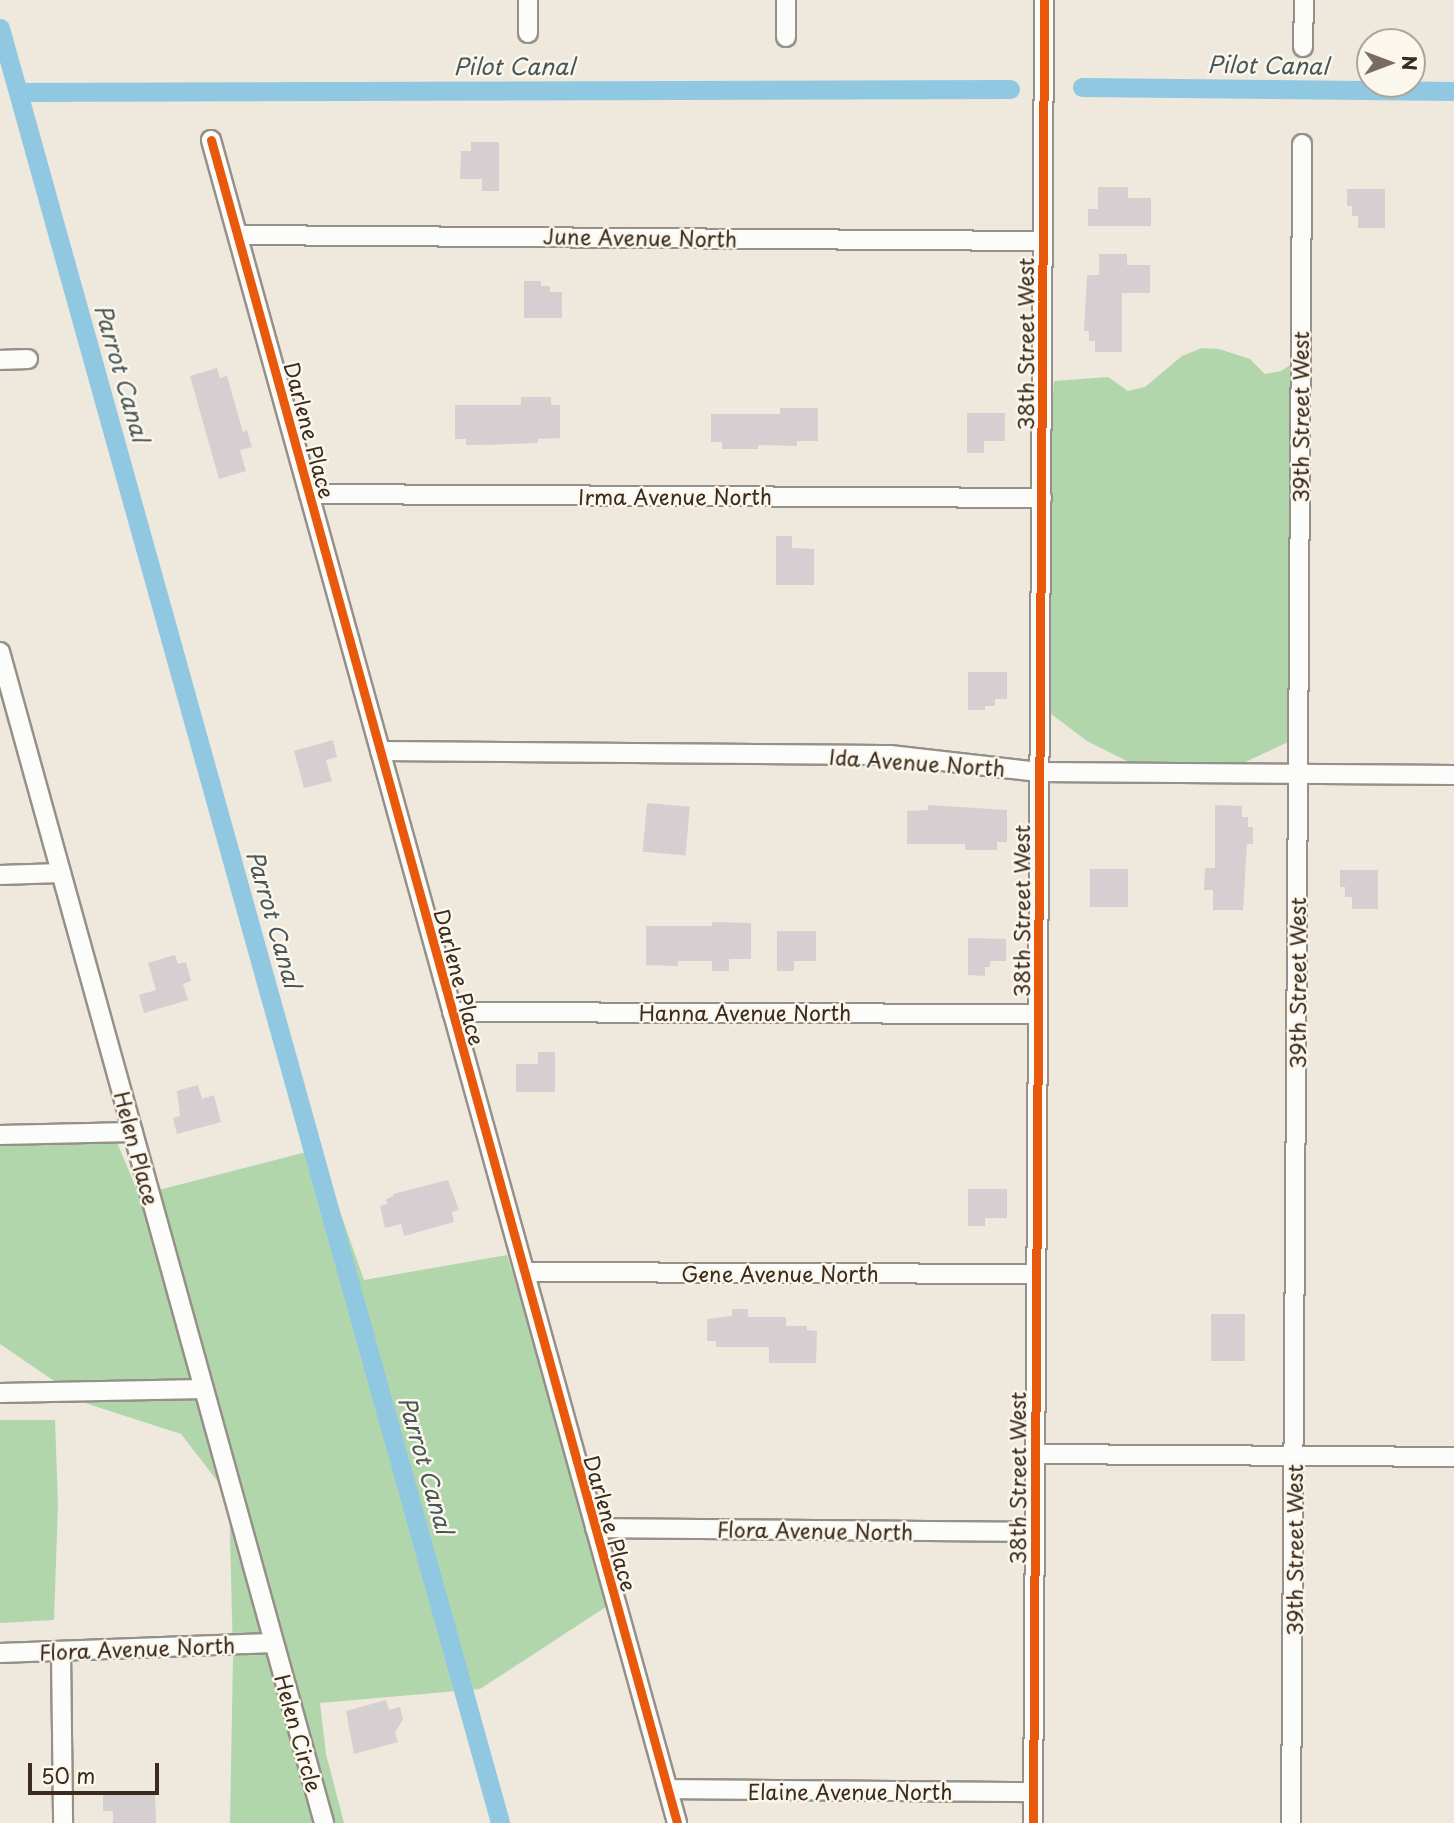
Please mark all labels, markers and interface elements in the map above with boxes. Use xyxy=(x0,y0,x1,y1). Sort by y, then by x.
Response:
north arrow xyxy=(1356,28,1426,98)
water label: Pilot Canal xyxy=(1207,50,1329,80)
water label: Pilot Canal xyxy=(453,52,575,80)
text: N xyxy=(1396,55,1424,71)
street label: June Avenue North xyxy=(544,223,736,251)
street label: 38th Street West xyxy=(1012,257,1038,431)
water label: Parrot Canal xyxy=(89,301,155,445)
street label: 39th Street West xyxy=(1287,331,1313,503)
street label: Darlene Place xyxy=(280,359,340,501)
street label: Irma Avenue North xyxy=(579,483,771,509)
street label: Ida Avenue North xyxy=(829,743,1005,781)
street label: 38th Street West xyxy=(1008,824,1034,998)
water label: Parrot Canal xyxy=(241,847,307,991)
street label: 39th Street West xyxy=(1284,897,1310,1069)
street label: Darlene Place xyxy=(430,906,490,1048)
street label: Hanna Avenue North xyxy=(639,999,851,1025)
street label: Helen Place xyxy=(110,1088,164,1208)
street label: Gene Avenue North xyxy=(682,1260,878,1286)
street label: 38th Street West xyxy=(1004,1391,1030,1565)
water label: Parrot Canal xyxy=(393,1393,459,1537)
street label: Darlene Place xyxy=(580,1452,642,1594)
street label: 39th Street West xyxy=(1281,1464,1307,1636)
street label: Flora Avenue North xyxy=(717,1516,913,1544)
street label: Flora Avenue North xyxy=(39,1632,235,1664)
street label: Helen Circle xyxy=(270,1670,328,1796)
scale bar xyxy=(32,1750,163,1794)
text: 50 m xyxy=(41,1759,95,1791)
street label: Elaine Avenue North xyxy=(748,1778,952,1804)

